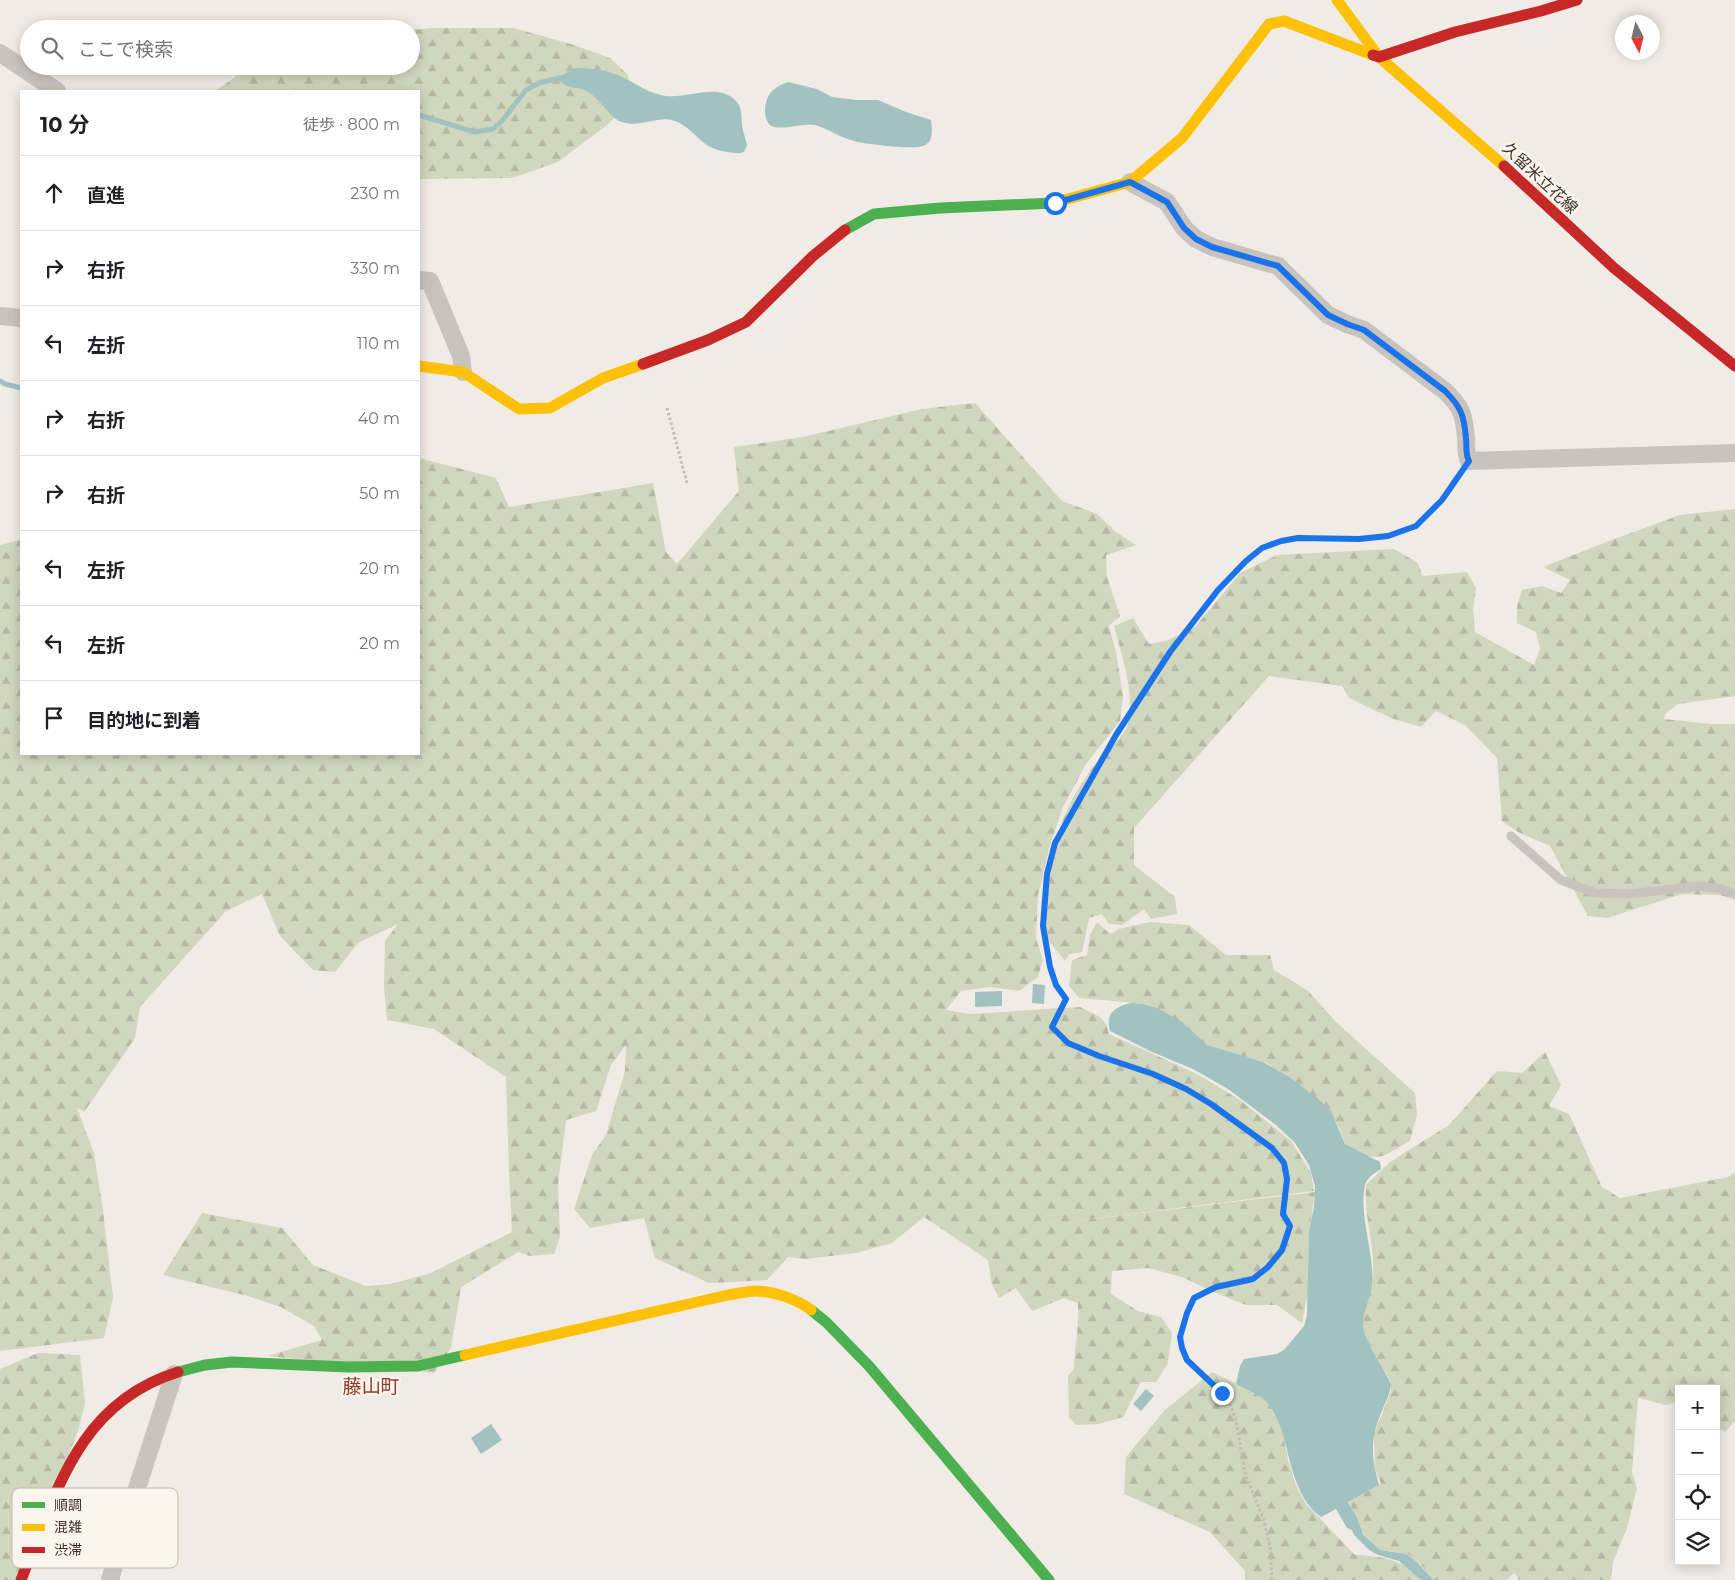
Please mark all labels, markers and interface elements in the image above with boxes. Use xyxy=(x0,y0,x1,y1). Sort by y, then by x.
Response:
north arrow xyxy=(1615,15,1660,60)
search box xyxy=(20,20,420,75)
icon: search xyxy=(38,34,66,62)
text: ここで検索 xyxy=(78,38,173,61)
text: 10 分 xyxy=(40,112,89,137)
text: 徒歩 · 800 m xyxy=(303,115,400,134)
street label: 久留米立花線 xyxy=(1498,138,1582,218)
icon: ahead xyxy=(40,179,68,207)
text: 直進 xyxy=(87,184,125,207)
text: 230 m xyxy=(350,184,400,203)
route start xyxy=(1044,192,1067,215)
icon: right xyxy=(40,254,68,282)
text: 右折 xyxy=(87,259,125,282)
text: 330 m xyxy=(350,259,400,278)
icon: left xyxy=(40,329,68,357)
text: 左折 xyxy=(87,334,125,357)
text: 110 m xyxy=(357,334,400,353)
icon: right xyxy=(40,404,68,432)
text: 右折 xyxy=(87,409,125,432)
text: 40 m xyxy=(358,409,400,428)
icon: right xyxy=(40,479,68,507)
text: 右折 xyxy=(87,484,125,507)
text: 50 m xyxy=(359,484,400,503)
icon: left xyxy=(40,554,68,582)
text: 左折 xyxy=(87,559,125,582)
text: 20 m xyxy=(359,559,400,578)
icon: left xyxy=(40,629,68,657)
text: 左折 xyxy=(87,634,125,657)
text: 20 m xyxy=(359,634,400,653)
icon: arrive xyxy=(40,704,68,732)
text: 目的地に到着 xyxy=(87,709,201,732)
district label: 藤山町 xyxy=(342,1375,400,1398)
route end xyxy=(1211,1382,1234,1405)
map controls xyxy=(1675,1385,1720,1565)
button: + xyxy=(1675,1385,1720,1430)
button: − xyxy=(1675,1430,1720,1475)
button: locate xyxy=(1675,1475,1720,1520)
legend xyxy=(12,1488,178,1568)
text: 順調 xyxy=(54,1496,82,1514)
text: 混雑 xyxy=(54,1518,82,1536)
button: layers xyxy=(1675,1520,1720,1565)
text: 渋滞 xyxy=(54,1541,82,1559)

